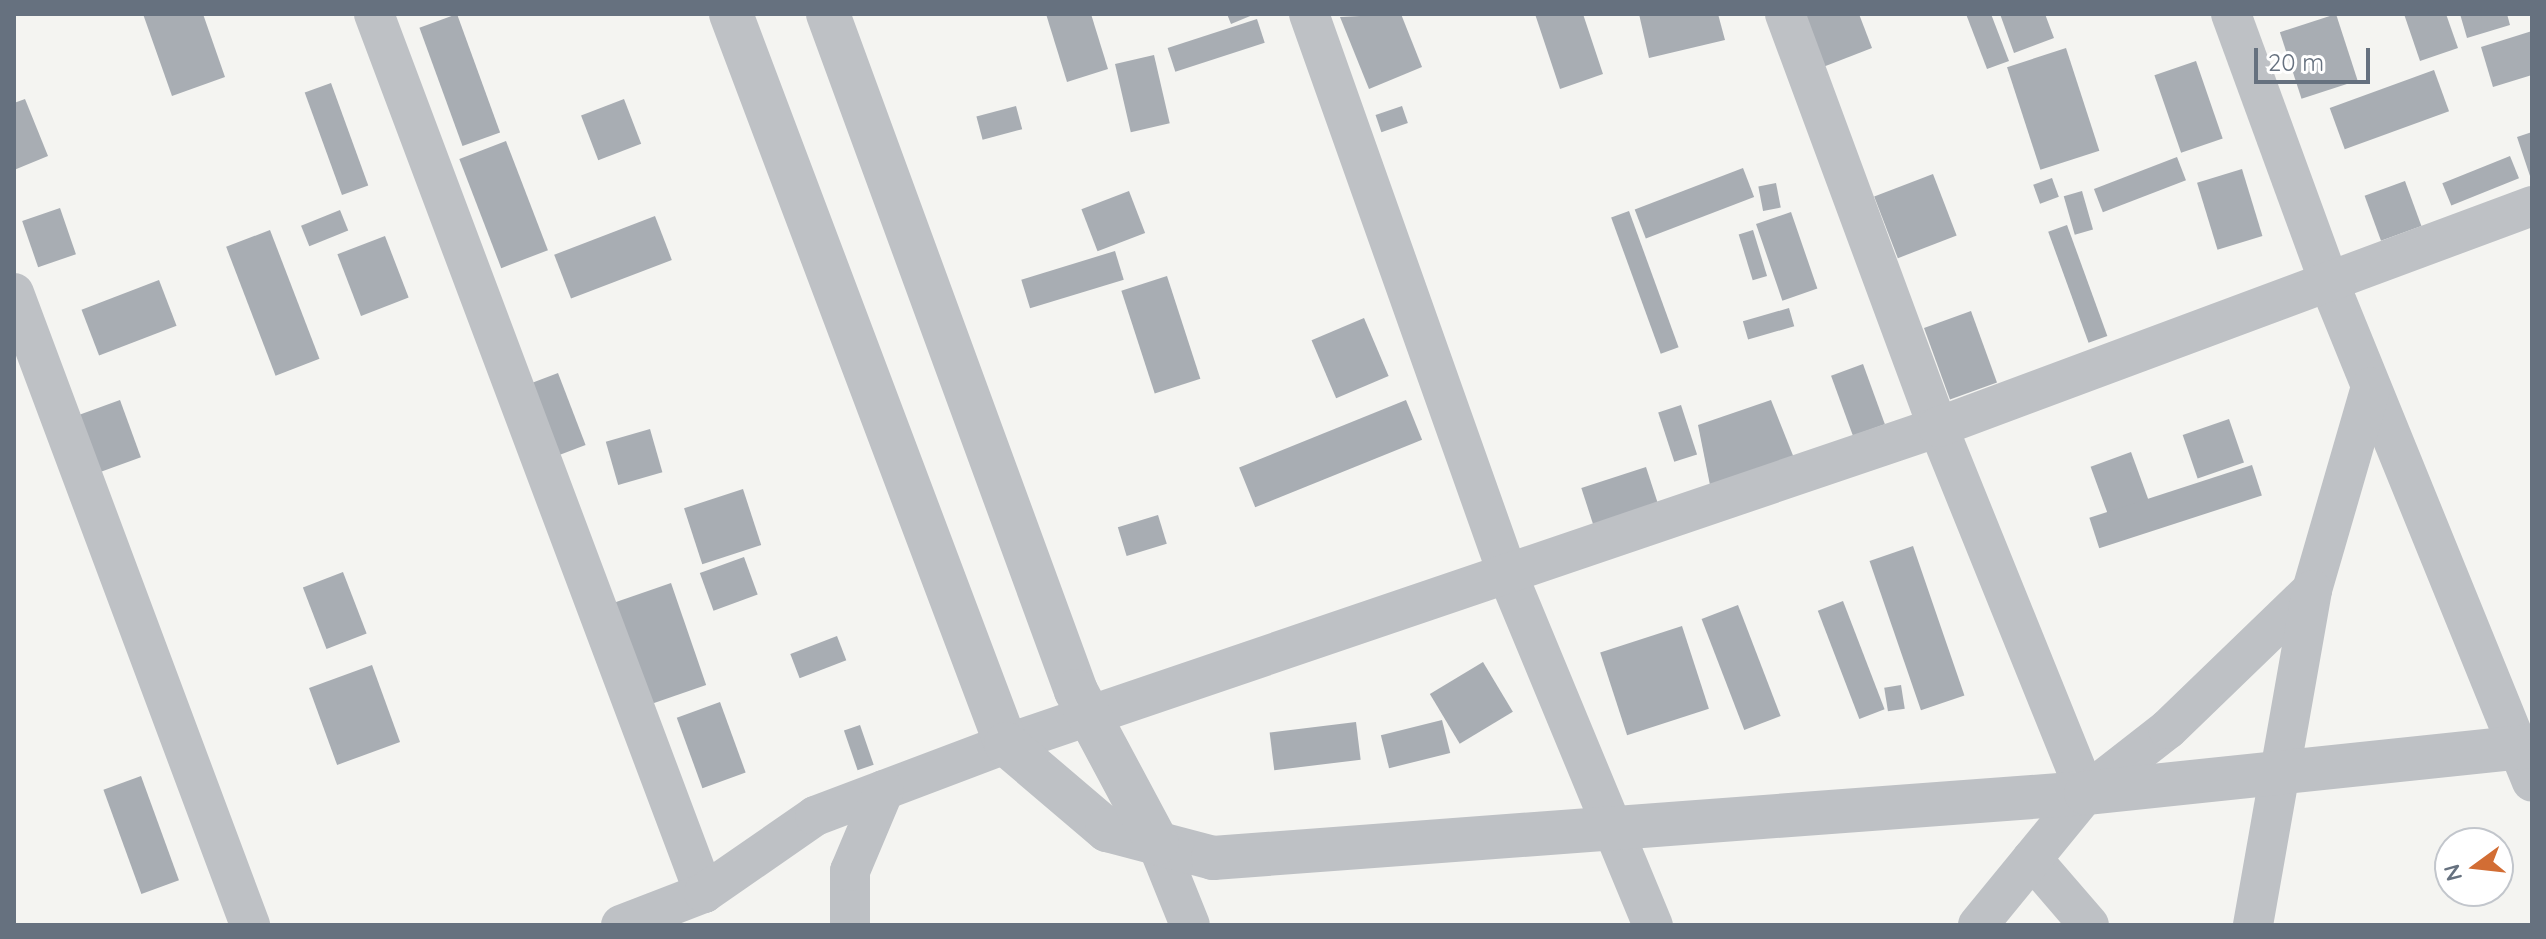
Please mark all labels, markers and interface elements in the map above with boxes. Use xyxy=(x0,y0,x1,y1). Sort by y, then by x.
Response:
scale bar xyxy=(2258,32,2374,82)
text: 20 m xyxy=(2268,47,2324,77)
north arrow xyxy=(2434,827,2514,907)
text: N xyxy=(2437,861,2468,884)

